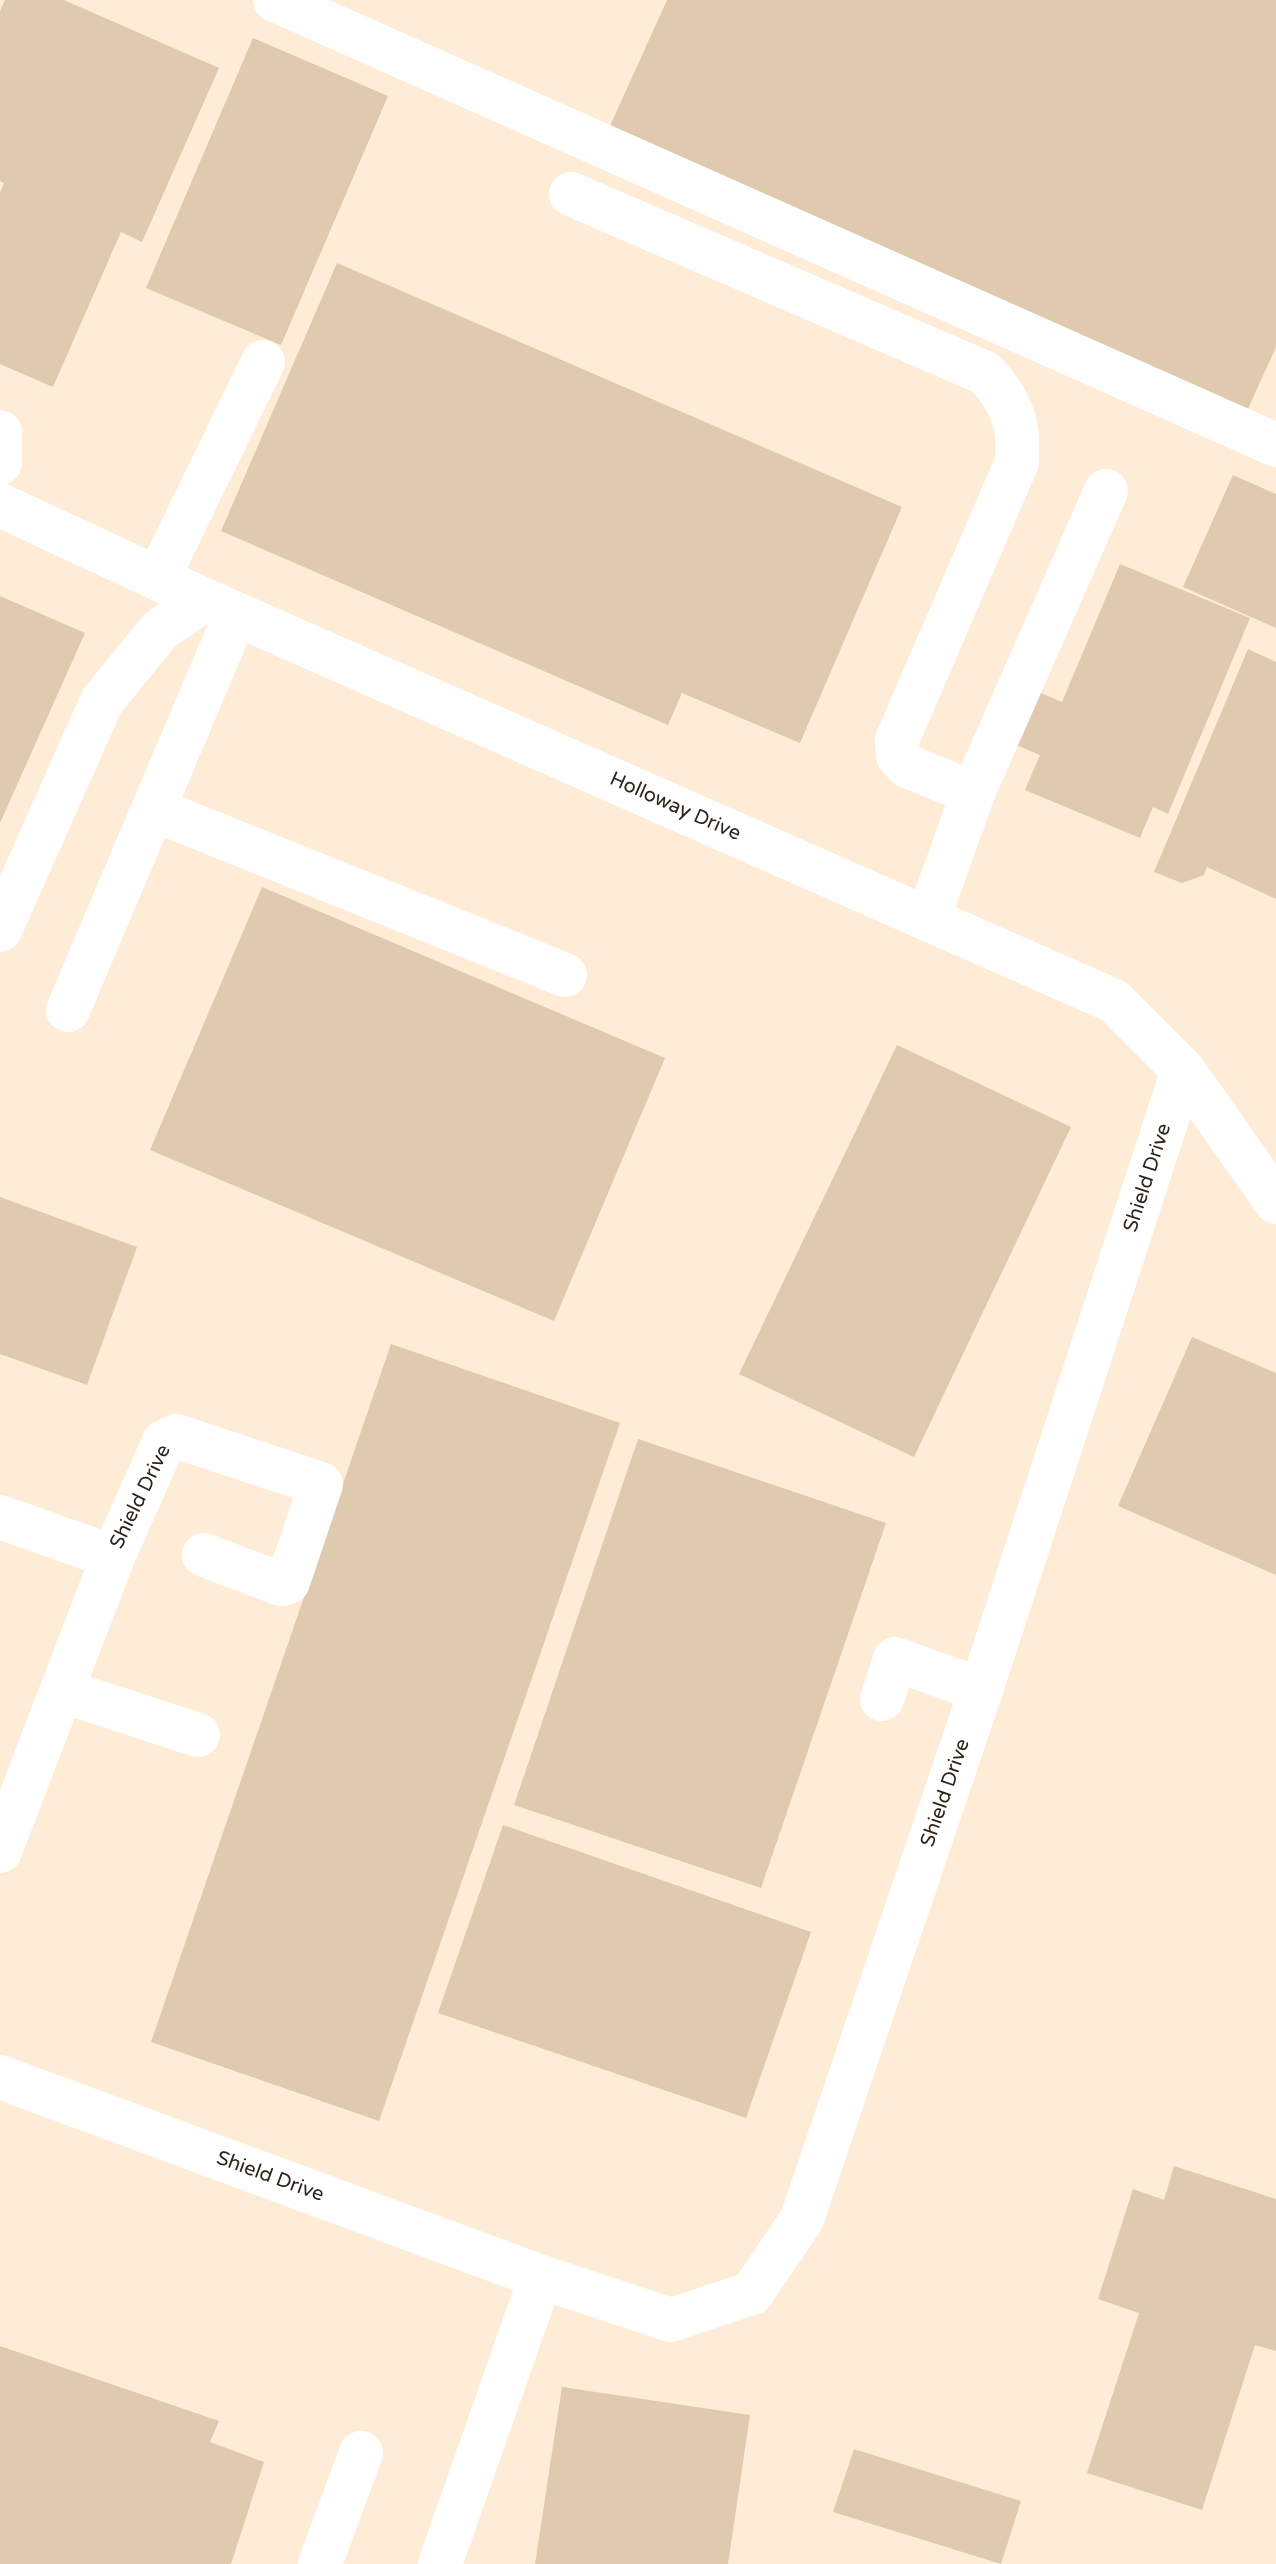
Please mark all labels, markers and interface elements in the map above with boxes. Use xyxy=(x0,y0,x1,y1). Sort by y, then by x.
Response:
street label: Holloway Drive xyxy=(606,767,744,847)
street label: Shield Drive xyxy=(1119,1121,1177,1235)
street label: Shield Drive xyxy=(106,1441,176,1553)
street label: Shield Drive xyxy=(916,1736,976,1850)
street label: Shield Drive xyxy=(213,2146,327,2208)

